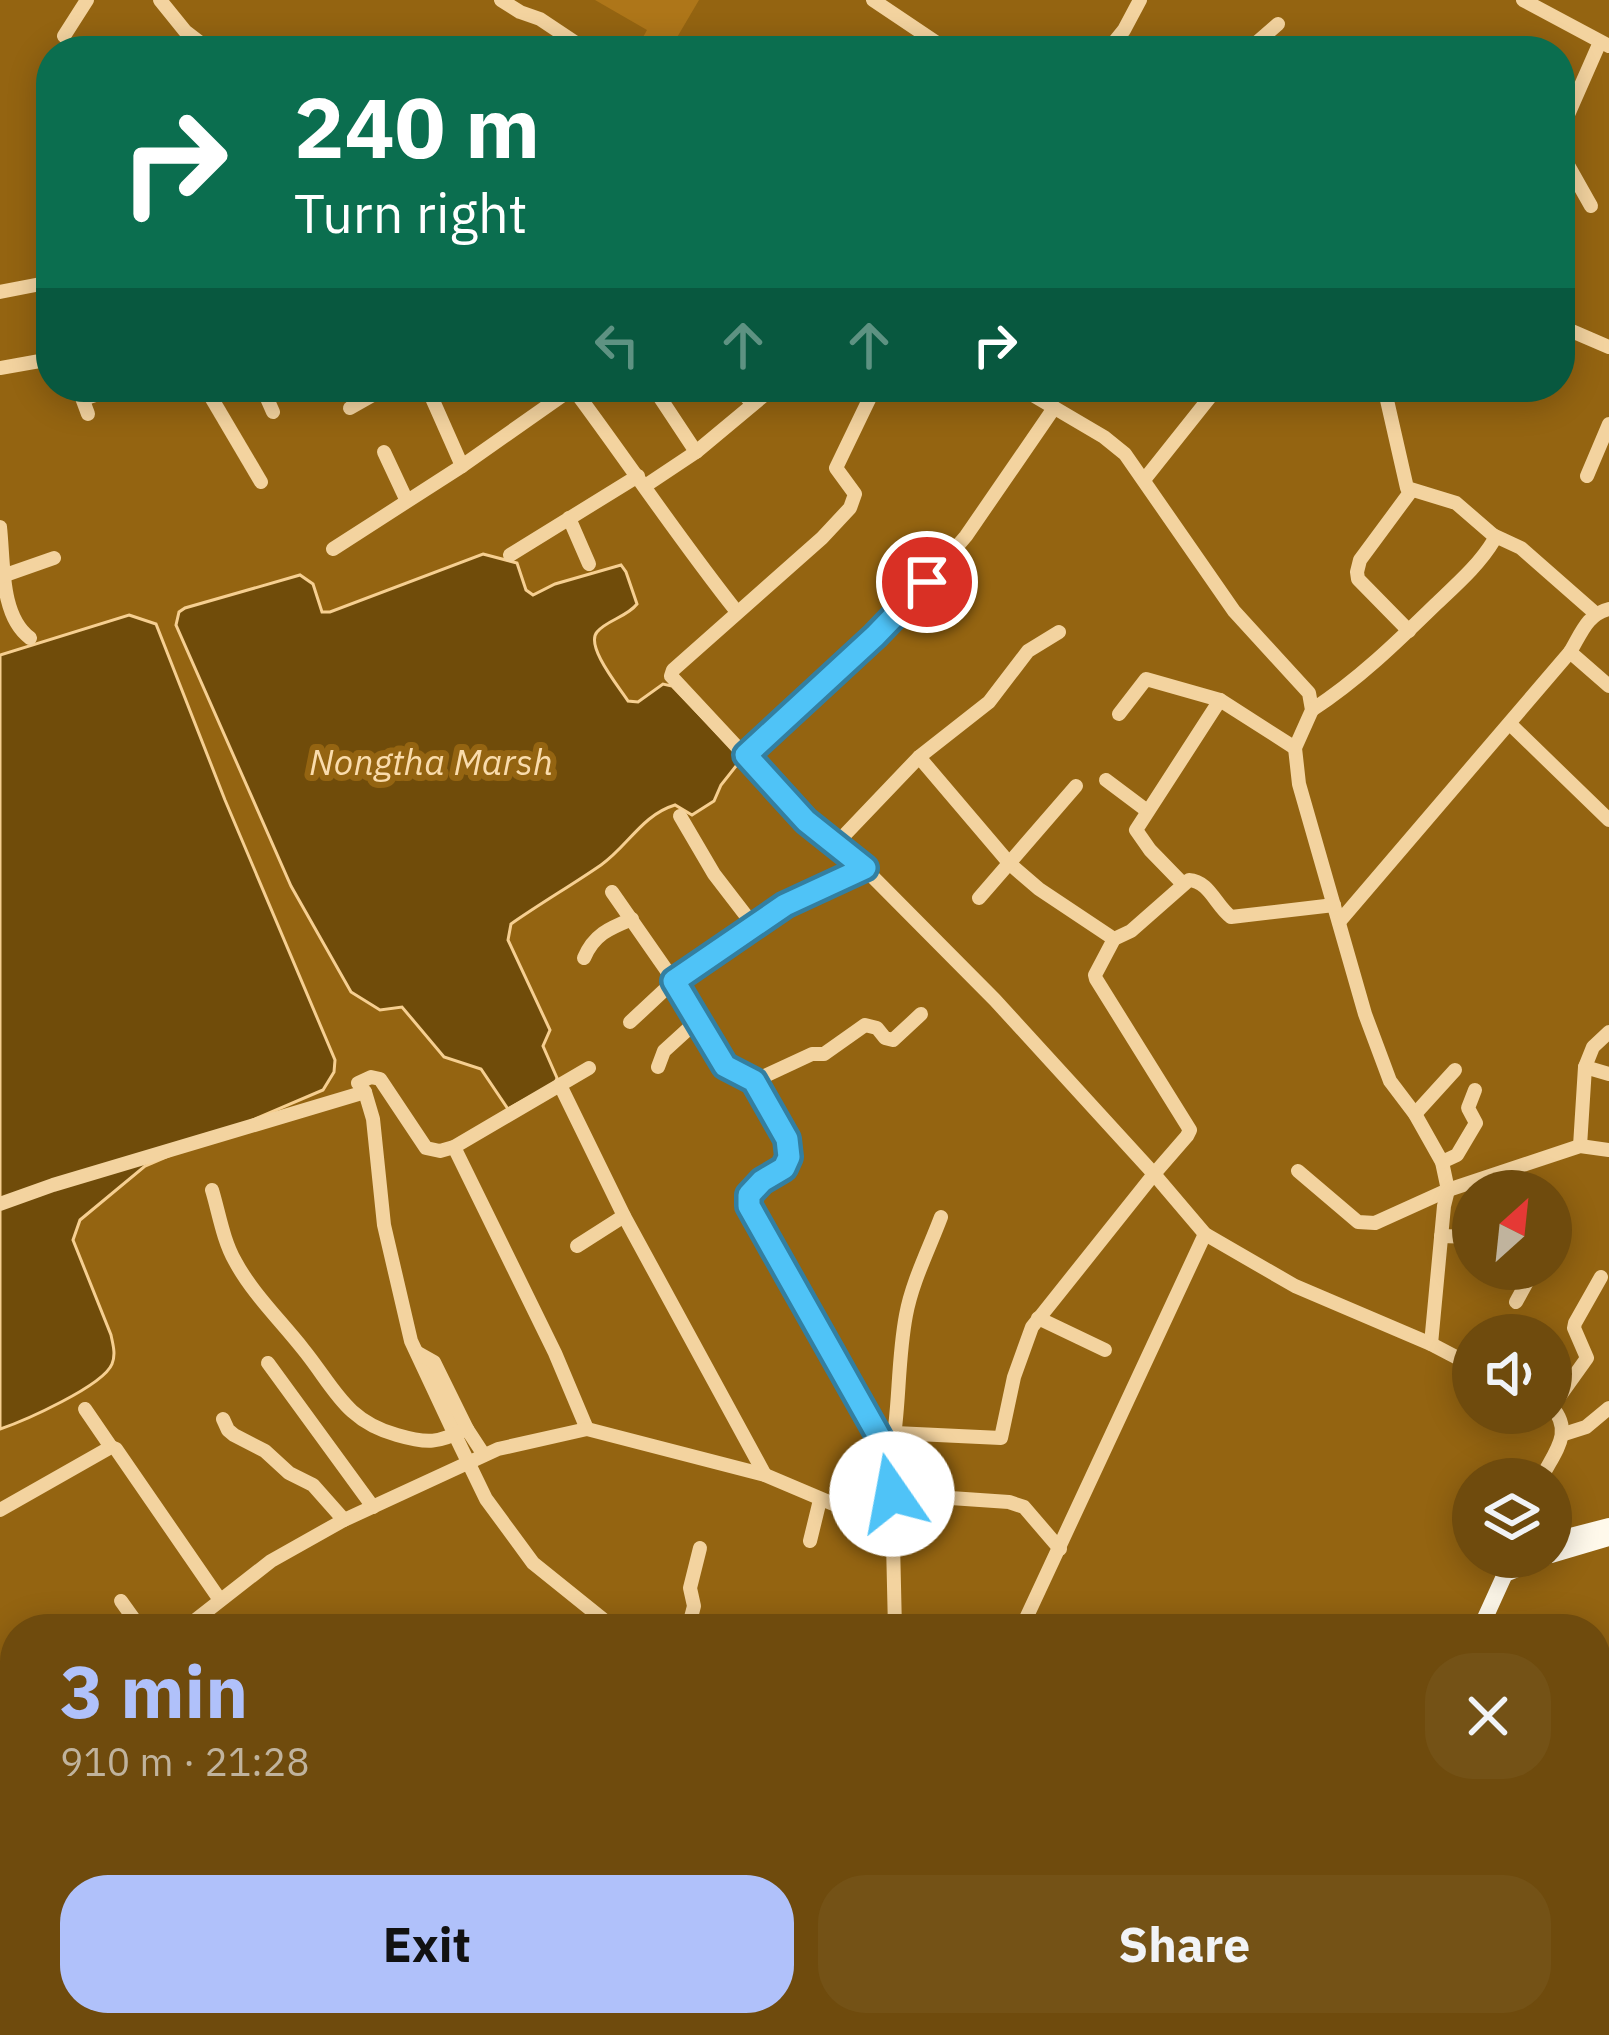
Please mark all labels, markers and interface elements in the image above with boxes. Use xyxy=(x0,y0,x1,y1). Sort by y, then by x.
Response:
text: 240 m xyxy=(294,72,540,181)
icon: right xyxy=(96,84,252,240)
text: Turn right xyxy=(294,178,528,248)
icon: left xyxy=(584,312,650,378)
icon: ahead xyxy=(710,312,776,378)
icon: ahead xyxy=(836,312,902,378)
icon: right xyxy=(962,312,1028,378)
pin xyxy=(876,531,978,633)
icon: arrive xyxy=(894,549,960,615)
water label: Nongtha Marsh xyxy=(309,738,553,785)
north arrow xyxy=(1452,1170,1572,1290)
map controls xyxy=(1452,1170,1572,1578)
button: sound xyxy=(1452,1314,1572,1434)
position arrow xyxy=(829,1431,955,1557)
button: layers xyxy=(1452,1458,1572,1578)
text: 3 min xyxy=(60,1644,248,1738)
button: close xyxy=(1425,1653,1551,1779)
text: 910 m · 21:28 xyxy=(60,1736,310,1787)
button: Exit xyxy=(60,1875,794,2013)
button: Share xyxy=(818,1875,1551,2013)

